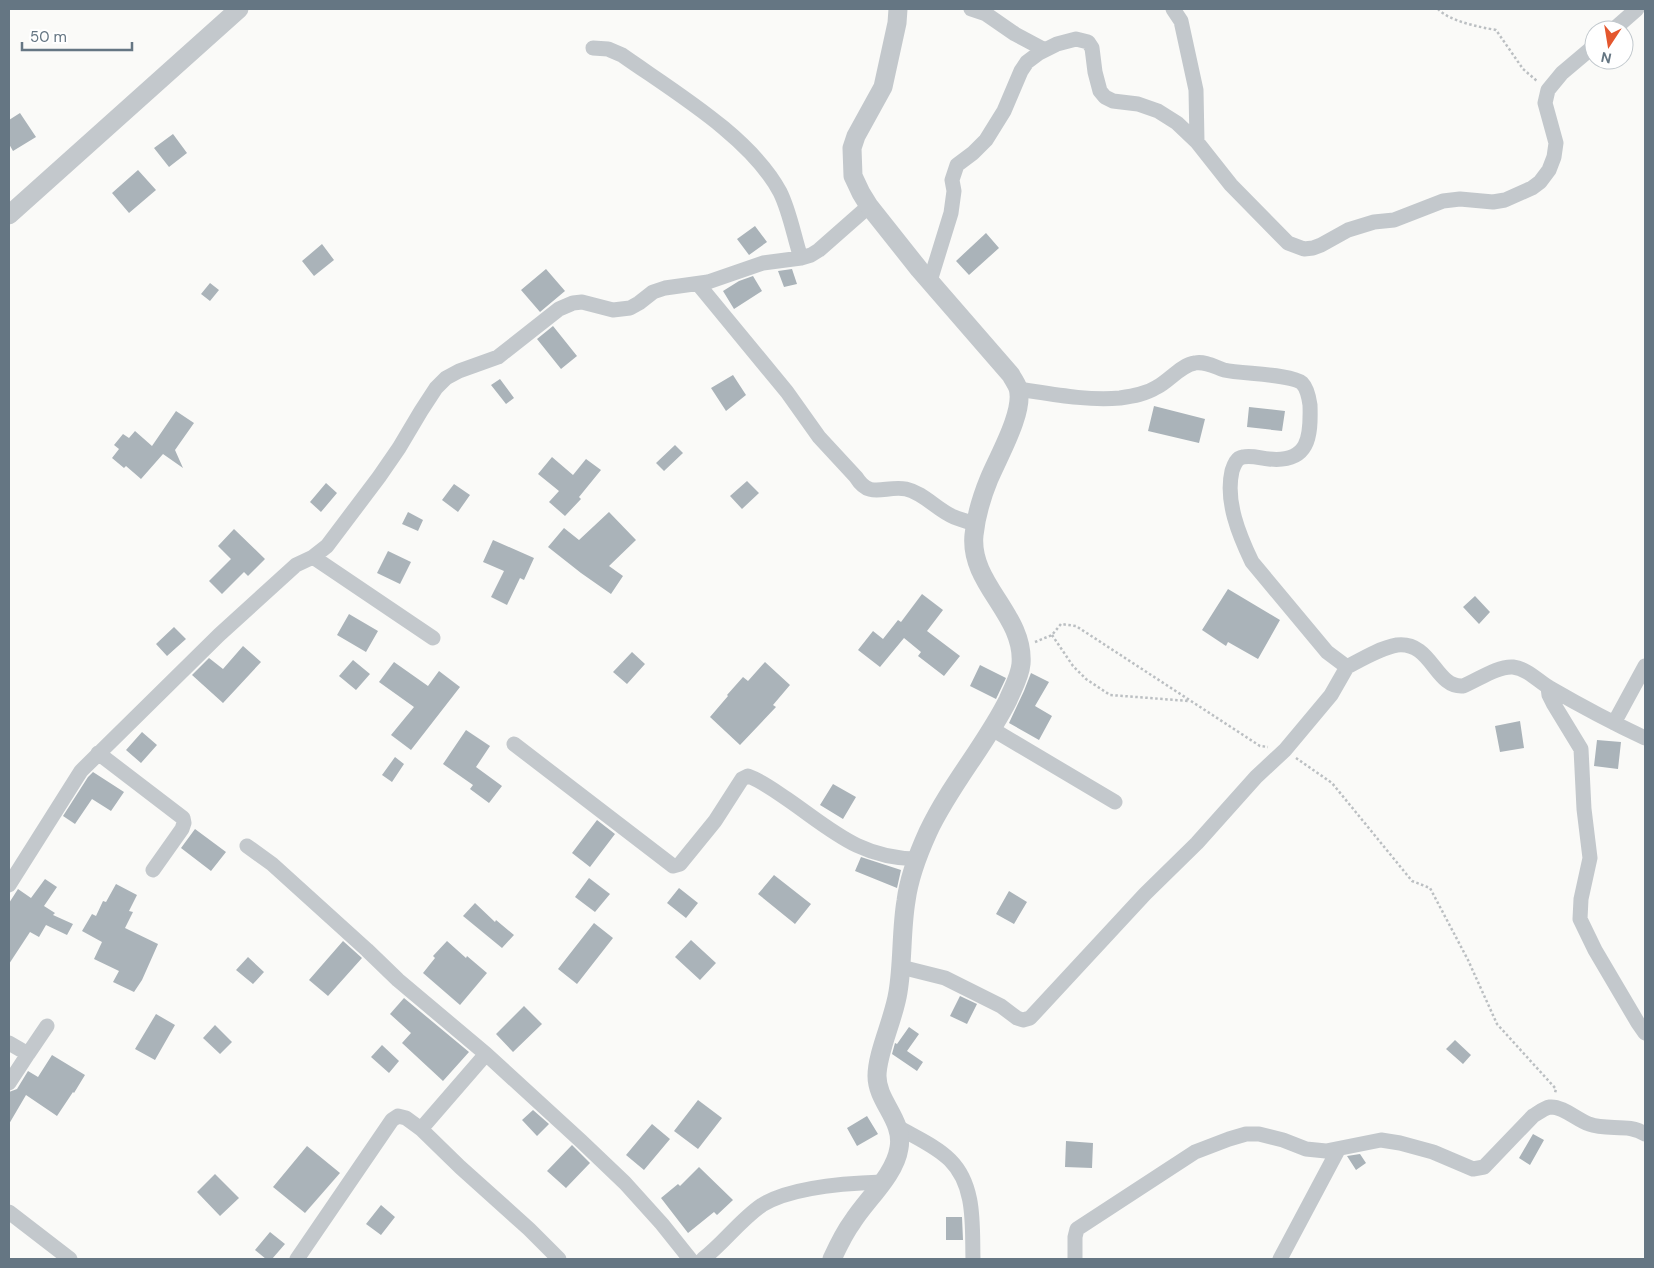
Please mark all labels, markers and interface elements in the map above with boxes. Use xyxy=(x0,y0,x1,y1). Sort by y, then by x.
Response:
scale bar xyxy=(22,20,132,52)
north arrow xyxy=(1584,20,1634,70)
text: 50 m xyxy=(30,27,67,47)
text: N xyxy=(1599,48,1613,68)

